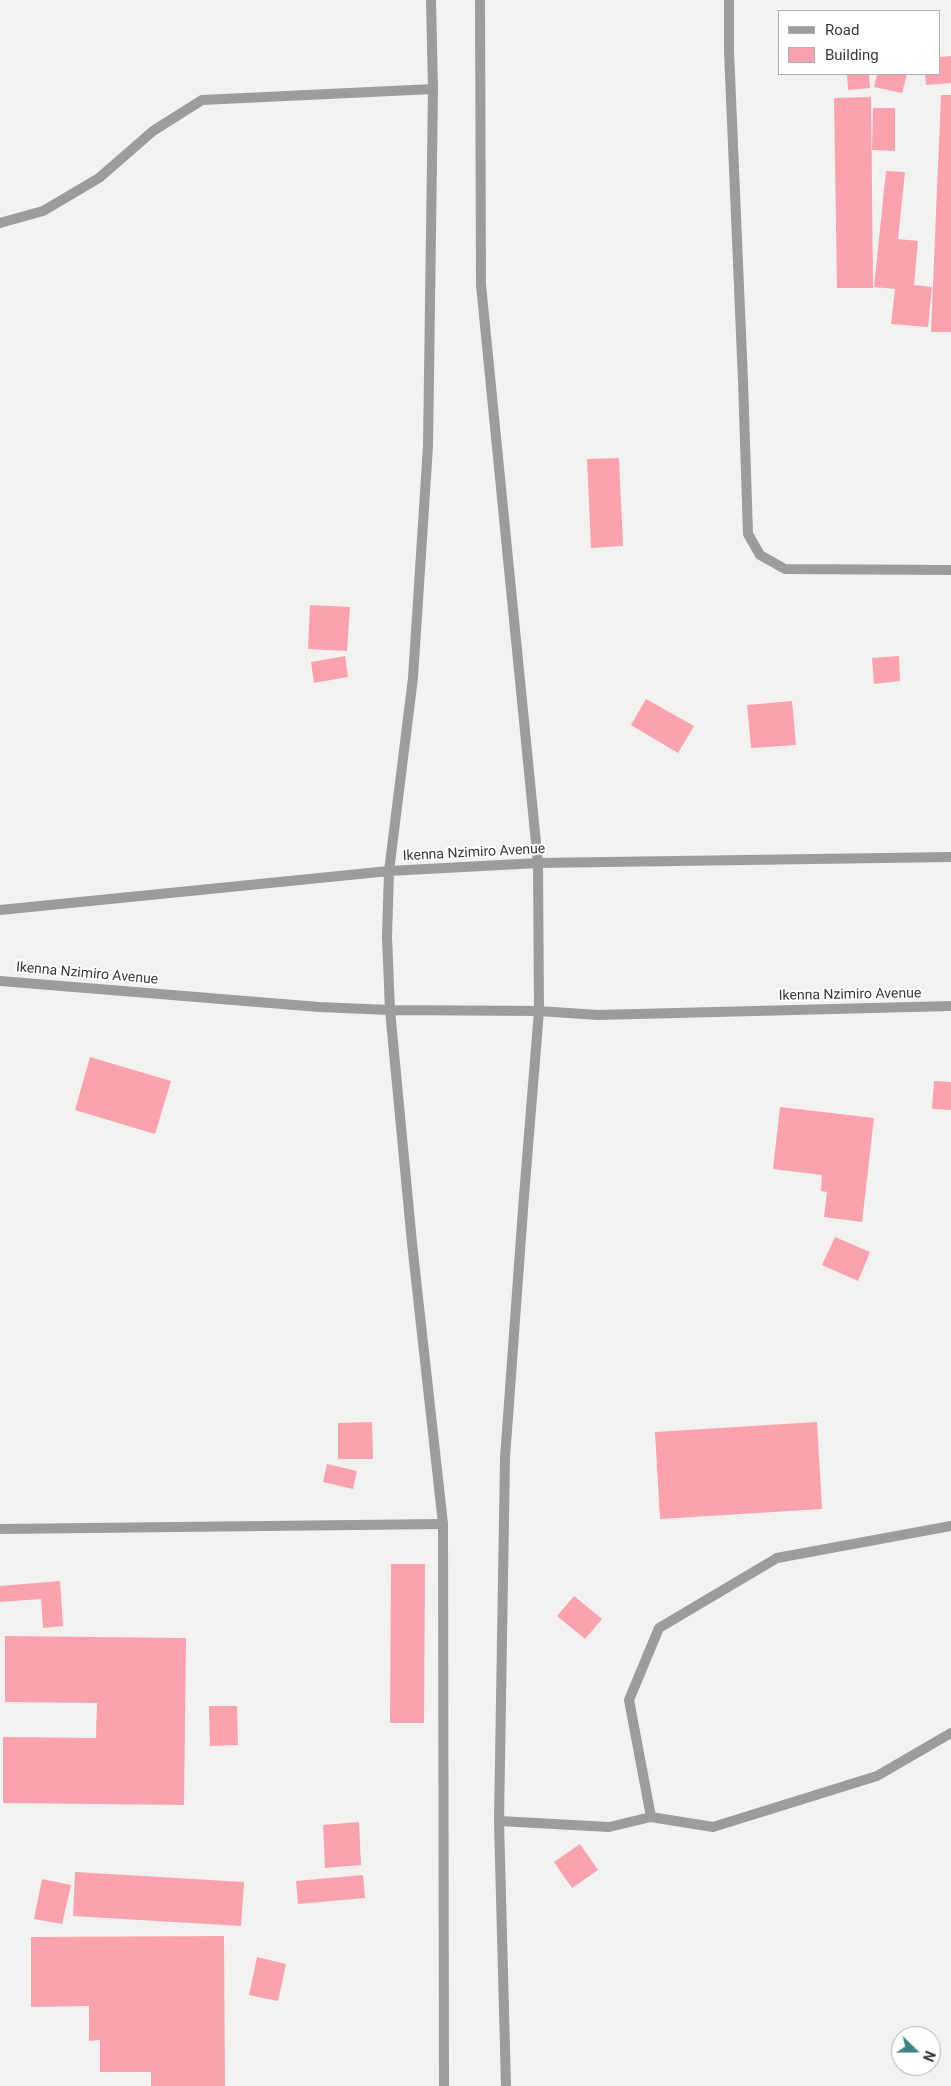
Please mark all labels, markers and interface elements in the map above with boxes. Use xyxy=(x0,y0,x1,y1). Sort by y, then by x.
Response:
legend xyxy=(778,10,941,75)
text: Road xyxy=(825,21,859,39)
text: Building xyxy=(825,46,879,64)
street label: Ikenna Nzimiro Avenue xyxy=(402,841,546,865)
street label: Ikenna Nzimiro Avenue xyxy=(15,959,159,989)
street label: Ikenna Nzimiro Avenue xyxy=(779,985,921,1005)
north arrow xyxy=(891,2026,941,2076)
text: N xyxy=(920,2049,938,2064)

